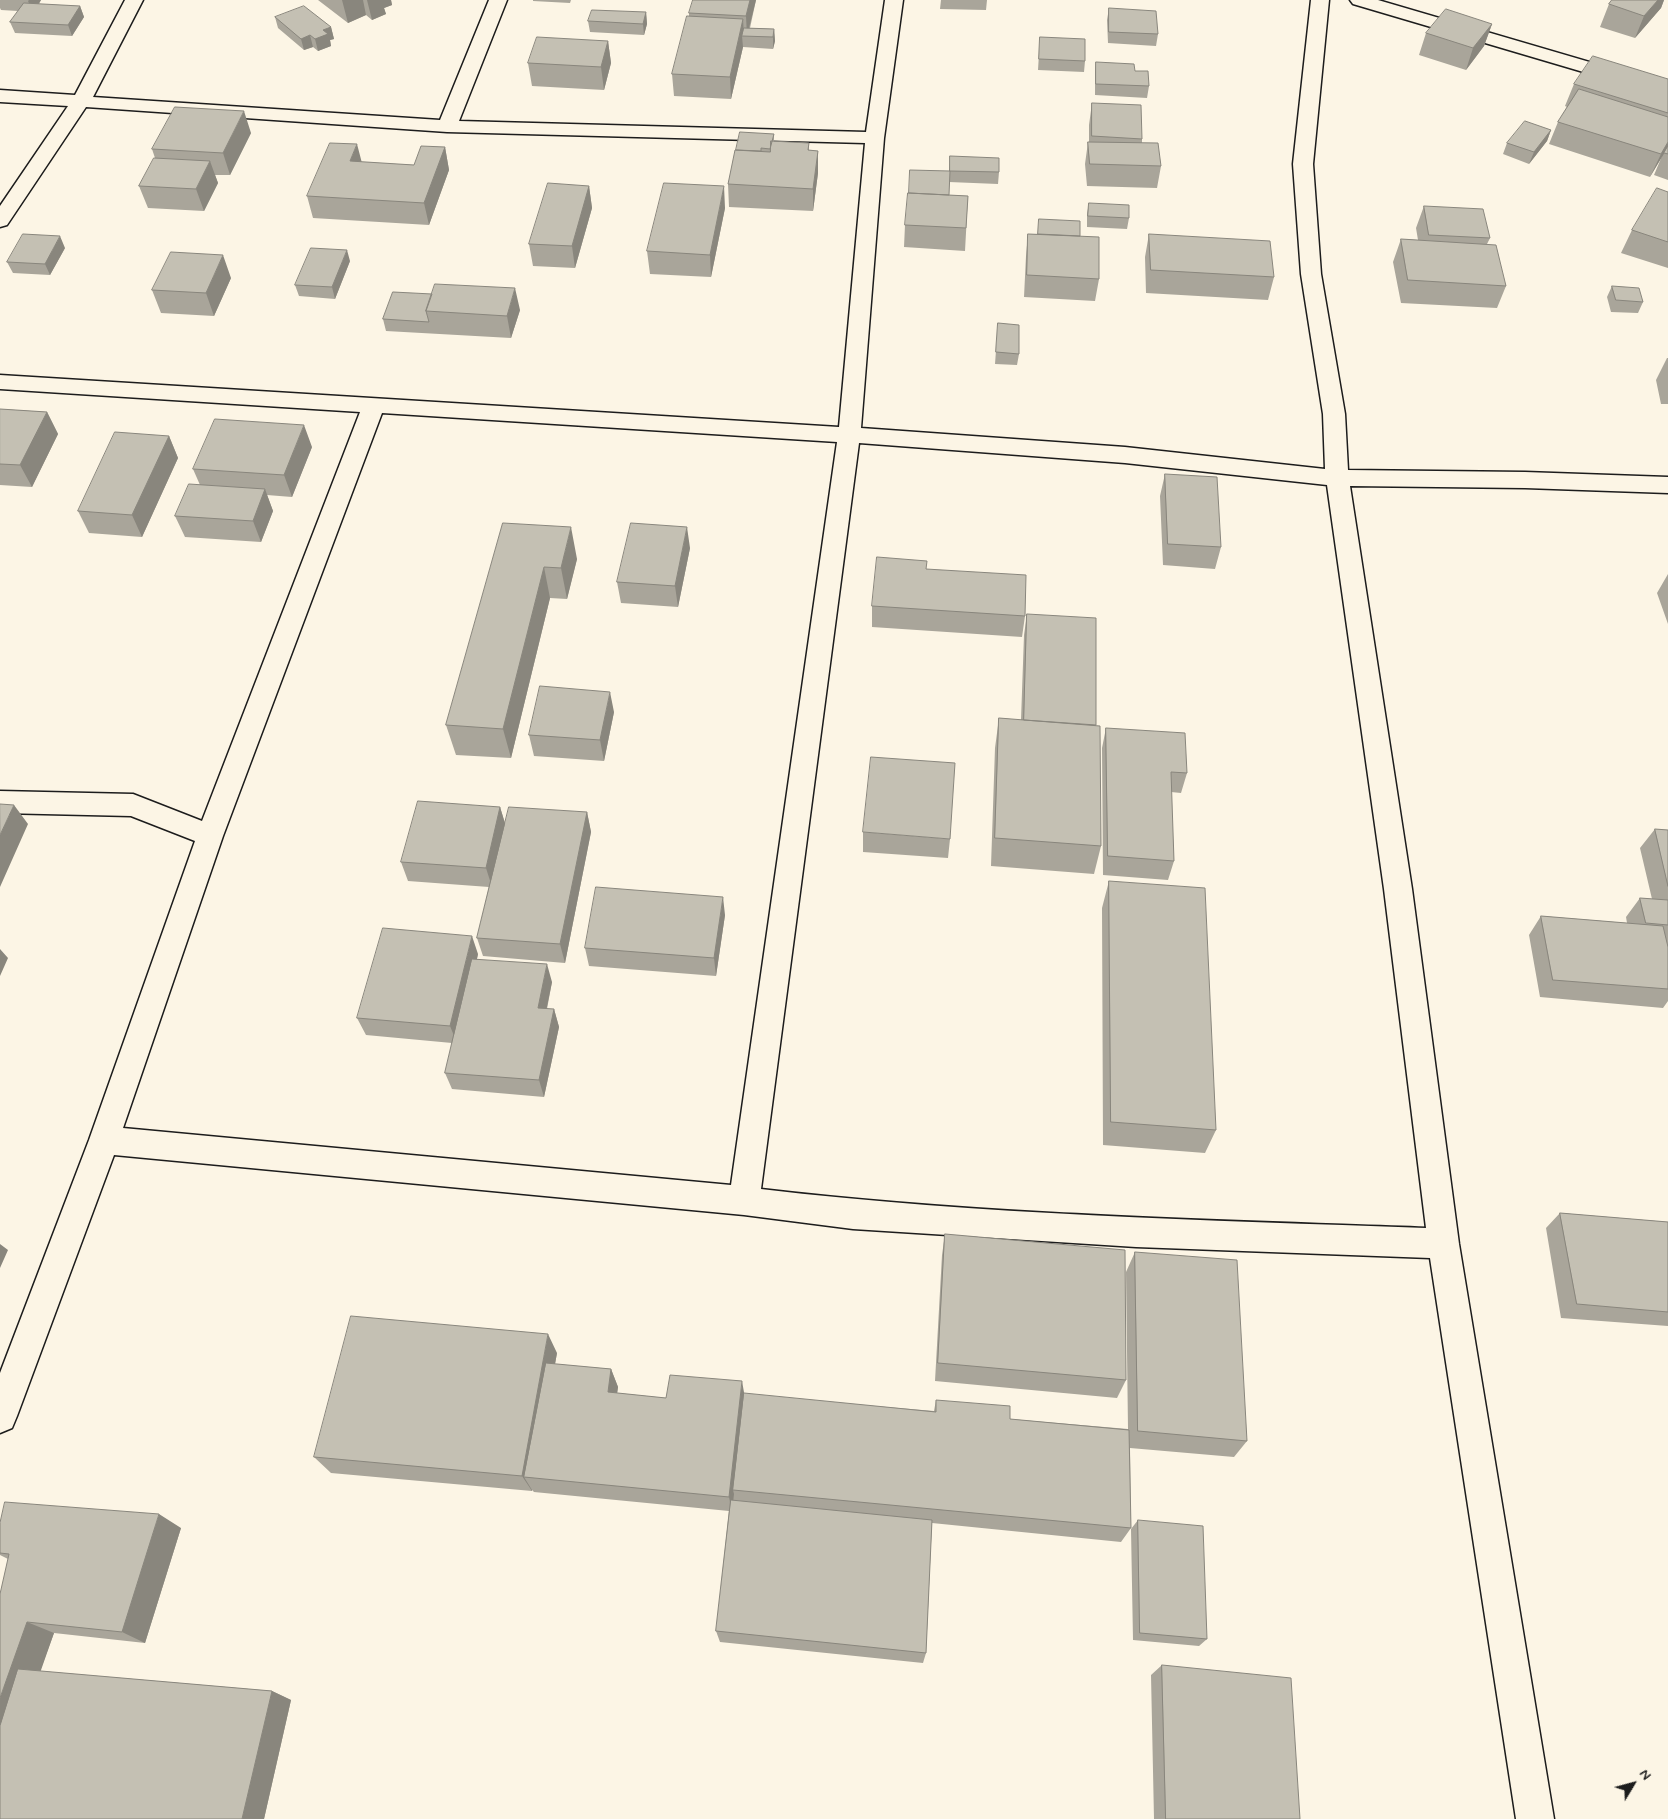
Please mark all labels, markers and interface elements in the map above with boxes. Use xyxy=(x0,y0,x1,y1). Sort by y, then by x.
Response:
north arrow xyxy=(1608,1759,1658,1809)
text: N xyxy=(1635,1766,1655,1784)

